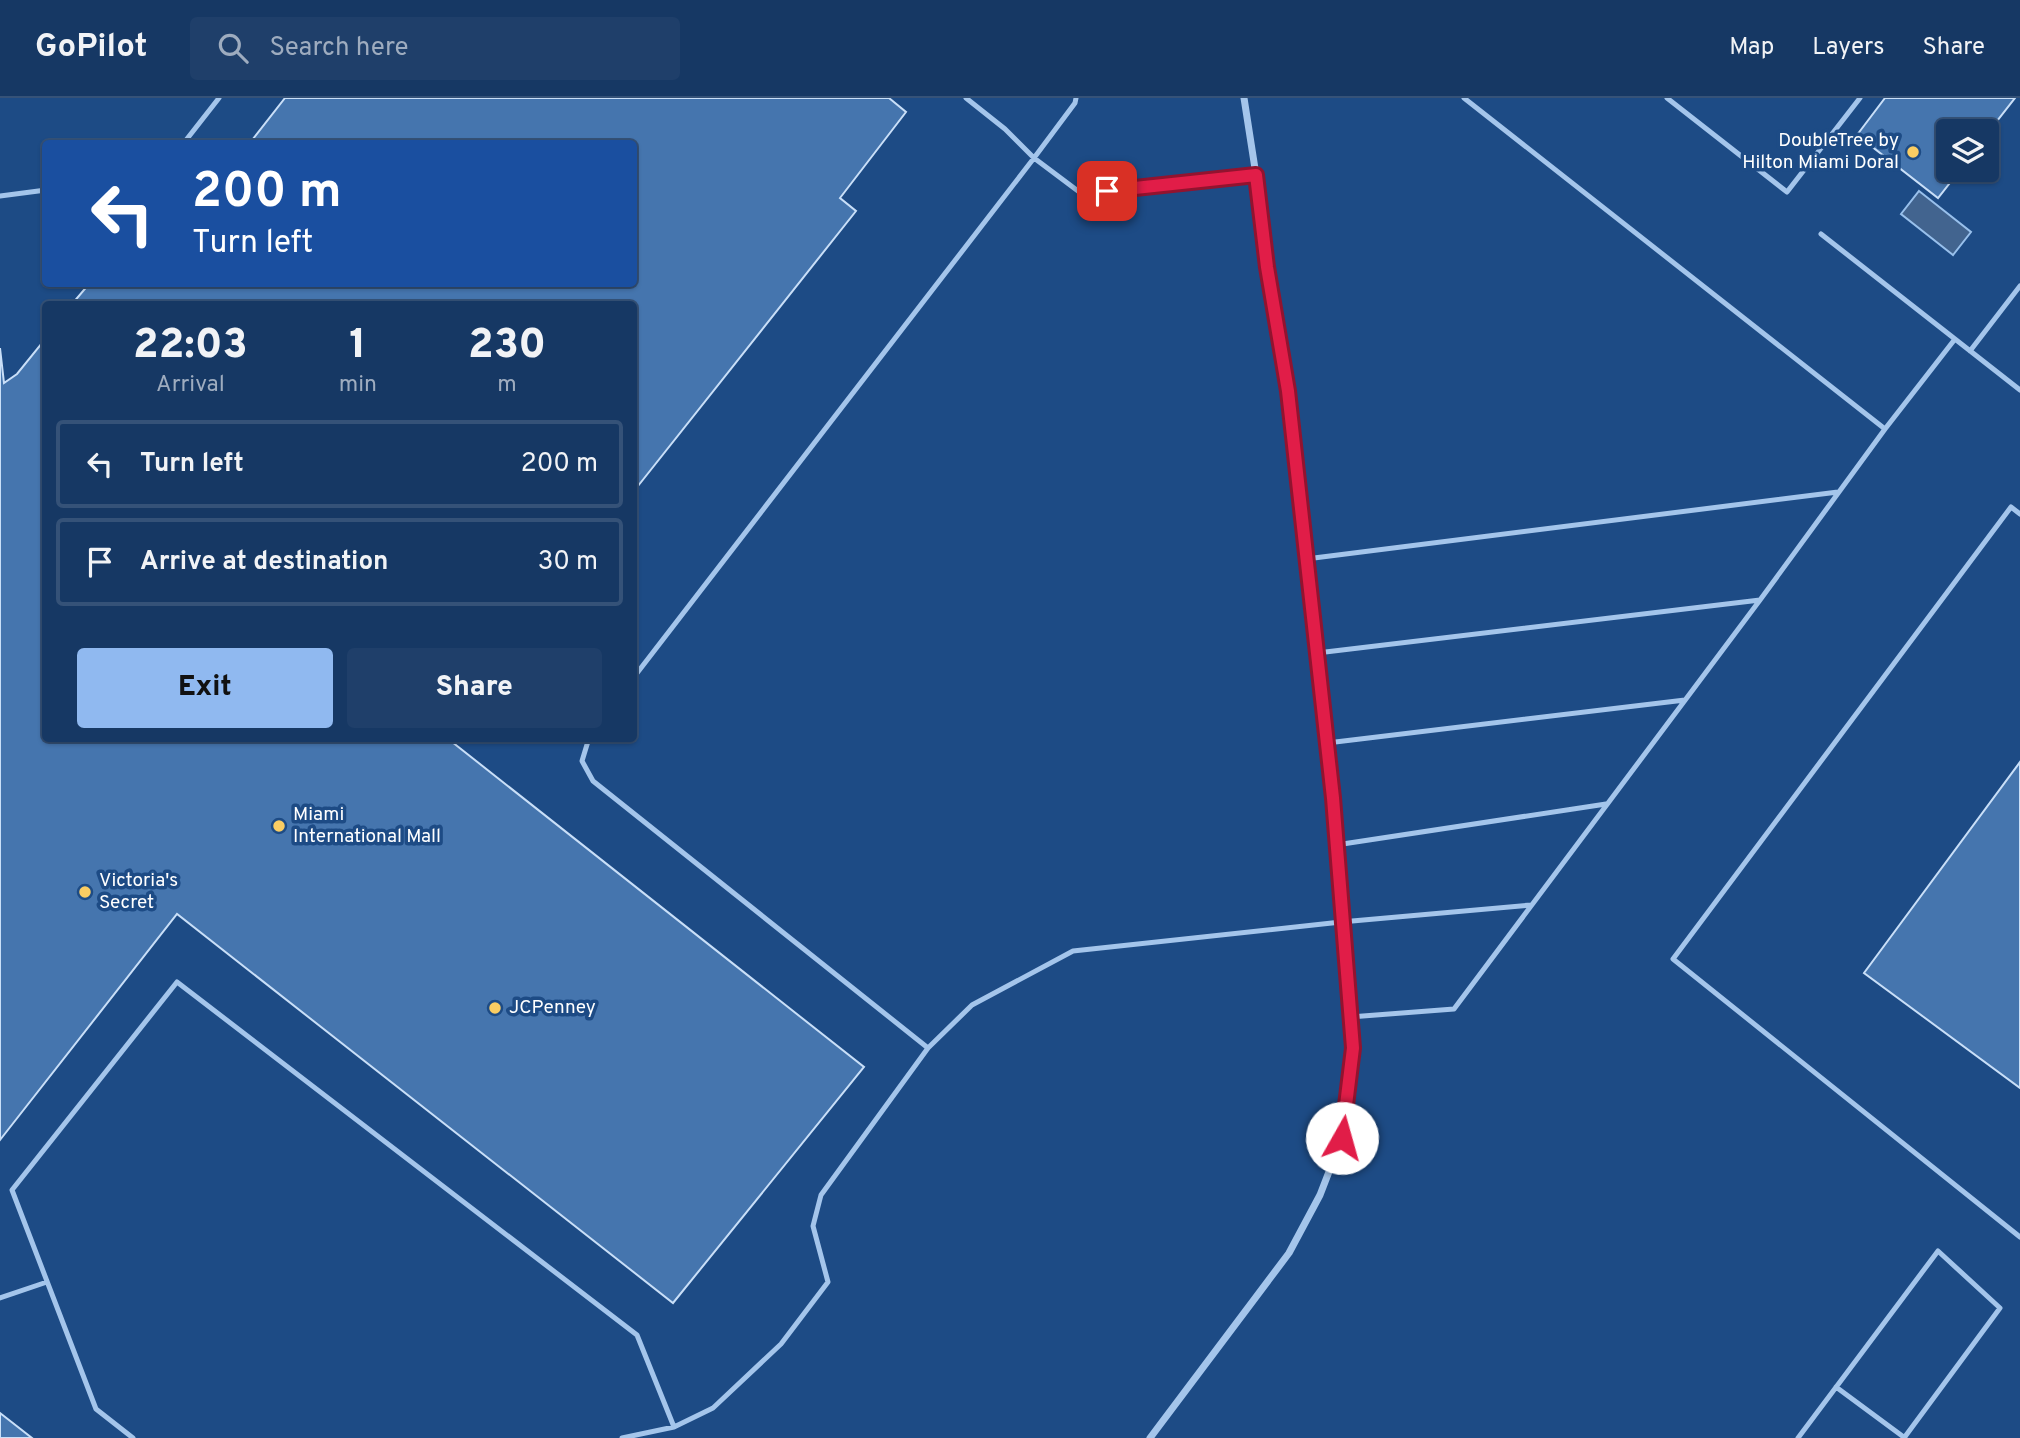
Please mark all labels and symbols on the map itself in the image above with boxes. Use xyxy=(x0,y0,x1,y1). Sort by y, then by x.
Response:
place label: DoubleTree by Hilton Miami Doral xyxy=(1742,129,1899,175)
marker: DoubleTree by Hilton Miami Doral xyxy=(1905,144,1921,160)
pin xyxy=(1077,161,1137,221)
place label: Miami International Mall xyxy=(293,803,441,849)
marker: Miami International Mall xyxy=(271,818,287,834)
place label: Victoria's Secret xyxy=(99,869,178,915)
marker: Victoria's Secret xyxy=(77,884,93,900)
place label: JCPenney xyxy=(509,996,596,1020)
marker: JCPenney xyxy=(487,1000,503,1016)
position arrow xyxy=(1305,1101,1379,1175)

